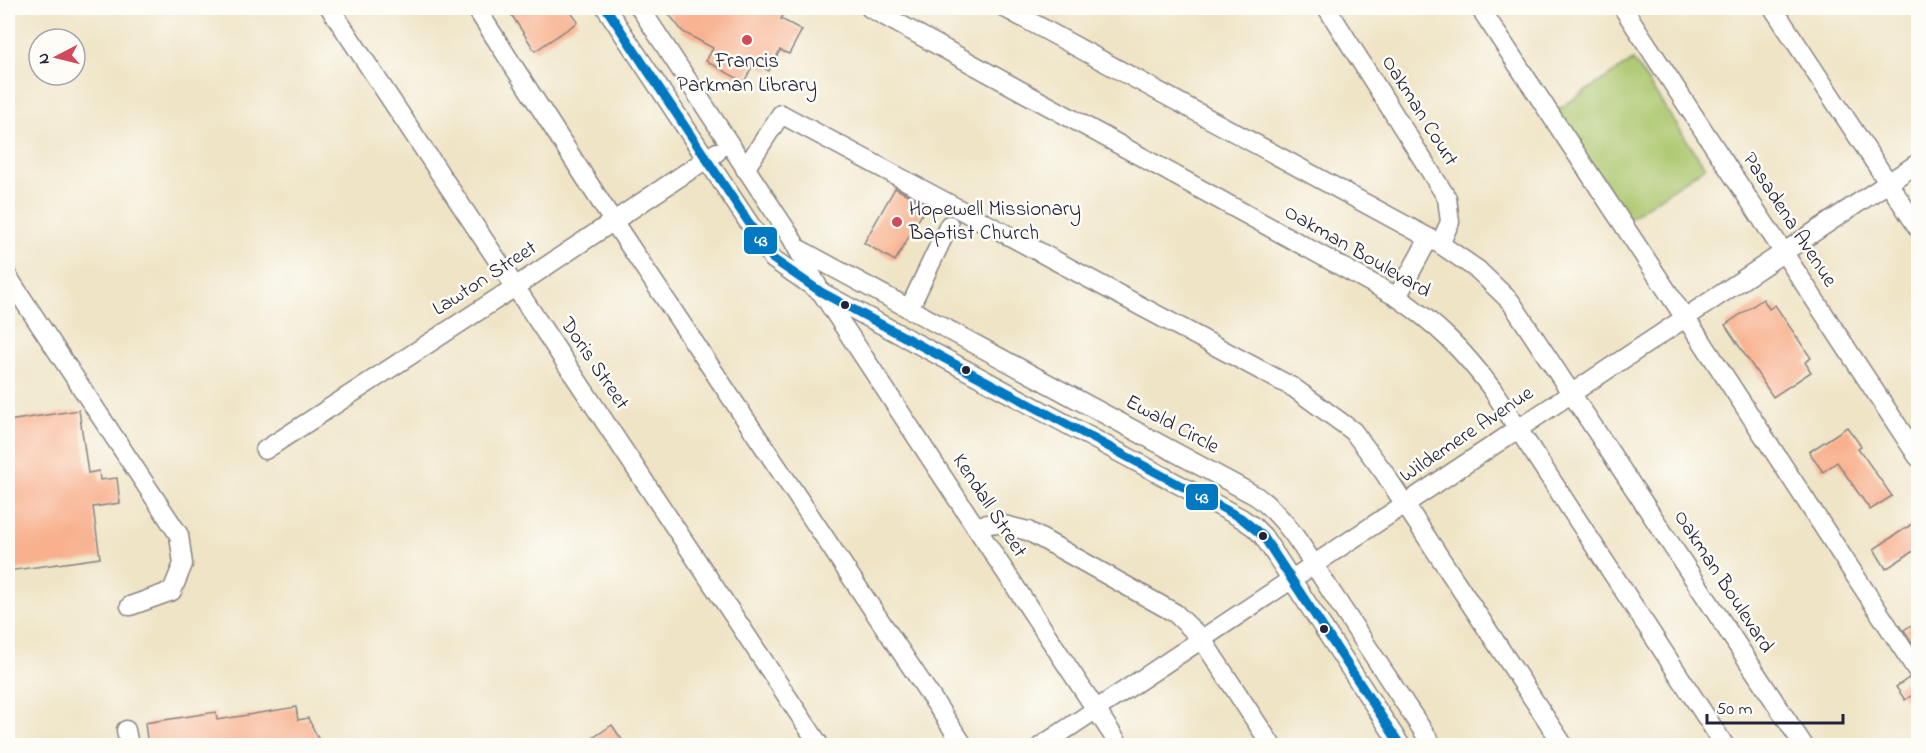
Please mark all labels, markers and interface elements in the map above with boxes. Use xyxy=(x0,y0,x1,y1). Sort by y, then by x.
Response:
north arrow xyxy=(27,27,87,87)
marker: Francis Parkman Library xyxy=(740,33,754,47)
place label: Francis Parkman Library xyxy=(677,47,817,103)
street label: Oakman Court xyxy=(1373,50,1465,172)
text: N xyxy=(32,52,57,65)
street label: Pasadena Avenue xyxy=(1734,147,1844,294)
place label: Hopewell Missionary Baptist Church xyxy=(908,195,1081,249)
street label: Oakman Boulevard xyxy=(1278,198,1436,306)
marker: Hopewell Missionary Baptist Church xyxy=(890,215,904,229)
line badge: 43 xyxy=(743,226,778,255)
text: 43 xyxy=(753,230,768,254)
street label: Lawton Street xyxy=(427,234,543,324)
unlabelled marker xyxy=(839,299,851,311)
street label: Doris Street xyxy=(552,311,636,416)
unlabelled marker xyxy=(960,364,972,376)
street label: Wildemere Avenue xyxy=(1394,379,1540,491)
street label: Ewald Circle xyxy=(1120,388,1225,463)
street label: Kendall Street xyxy=(944,448,1034,564)
line badge: 43 xyxy=(1185,483,1219,511)
text: 43 xyxy=(1194,487,1209,511)
street label: Oakman Boulevard xyxy=(1665,505,1781,660)
unlabelled marker xyxy=(1257,530,1269,542)
unlabelled marker xyxy=(1318,623,1330,635)
scale bar xyxy=(1707,687,1844,725)
text: 50 m xyxy=(1716,697,1753,723)

